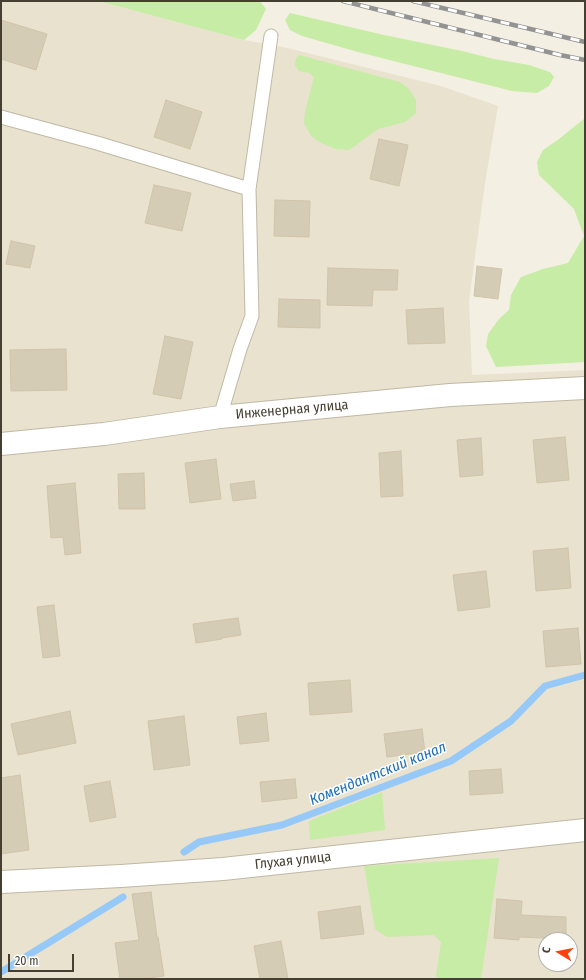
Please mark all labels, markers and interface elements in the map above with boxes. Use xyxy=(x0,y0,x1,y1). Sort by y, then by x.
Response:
street label: Инженерная улица xyxy=(235,397,349,423)
water label: Комендантский канал xyxy=(307,738,449,810)
street label: Глухая улица xyxy=(254,849,332,873)
north arrow xyxy=(538,932,578,972)
scale bar xyxy=(10,946,76,972)
text: С xyxy=(540,946,554,954)
text: 20 m xyxy=(15,954,39,968)

